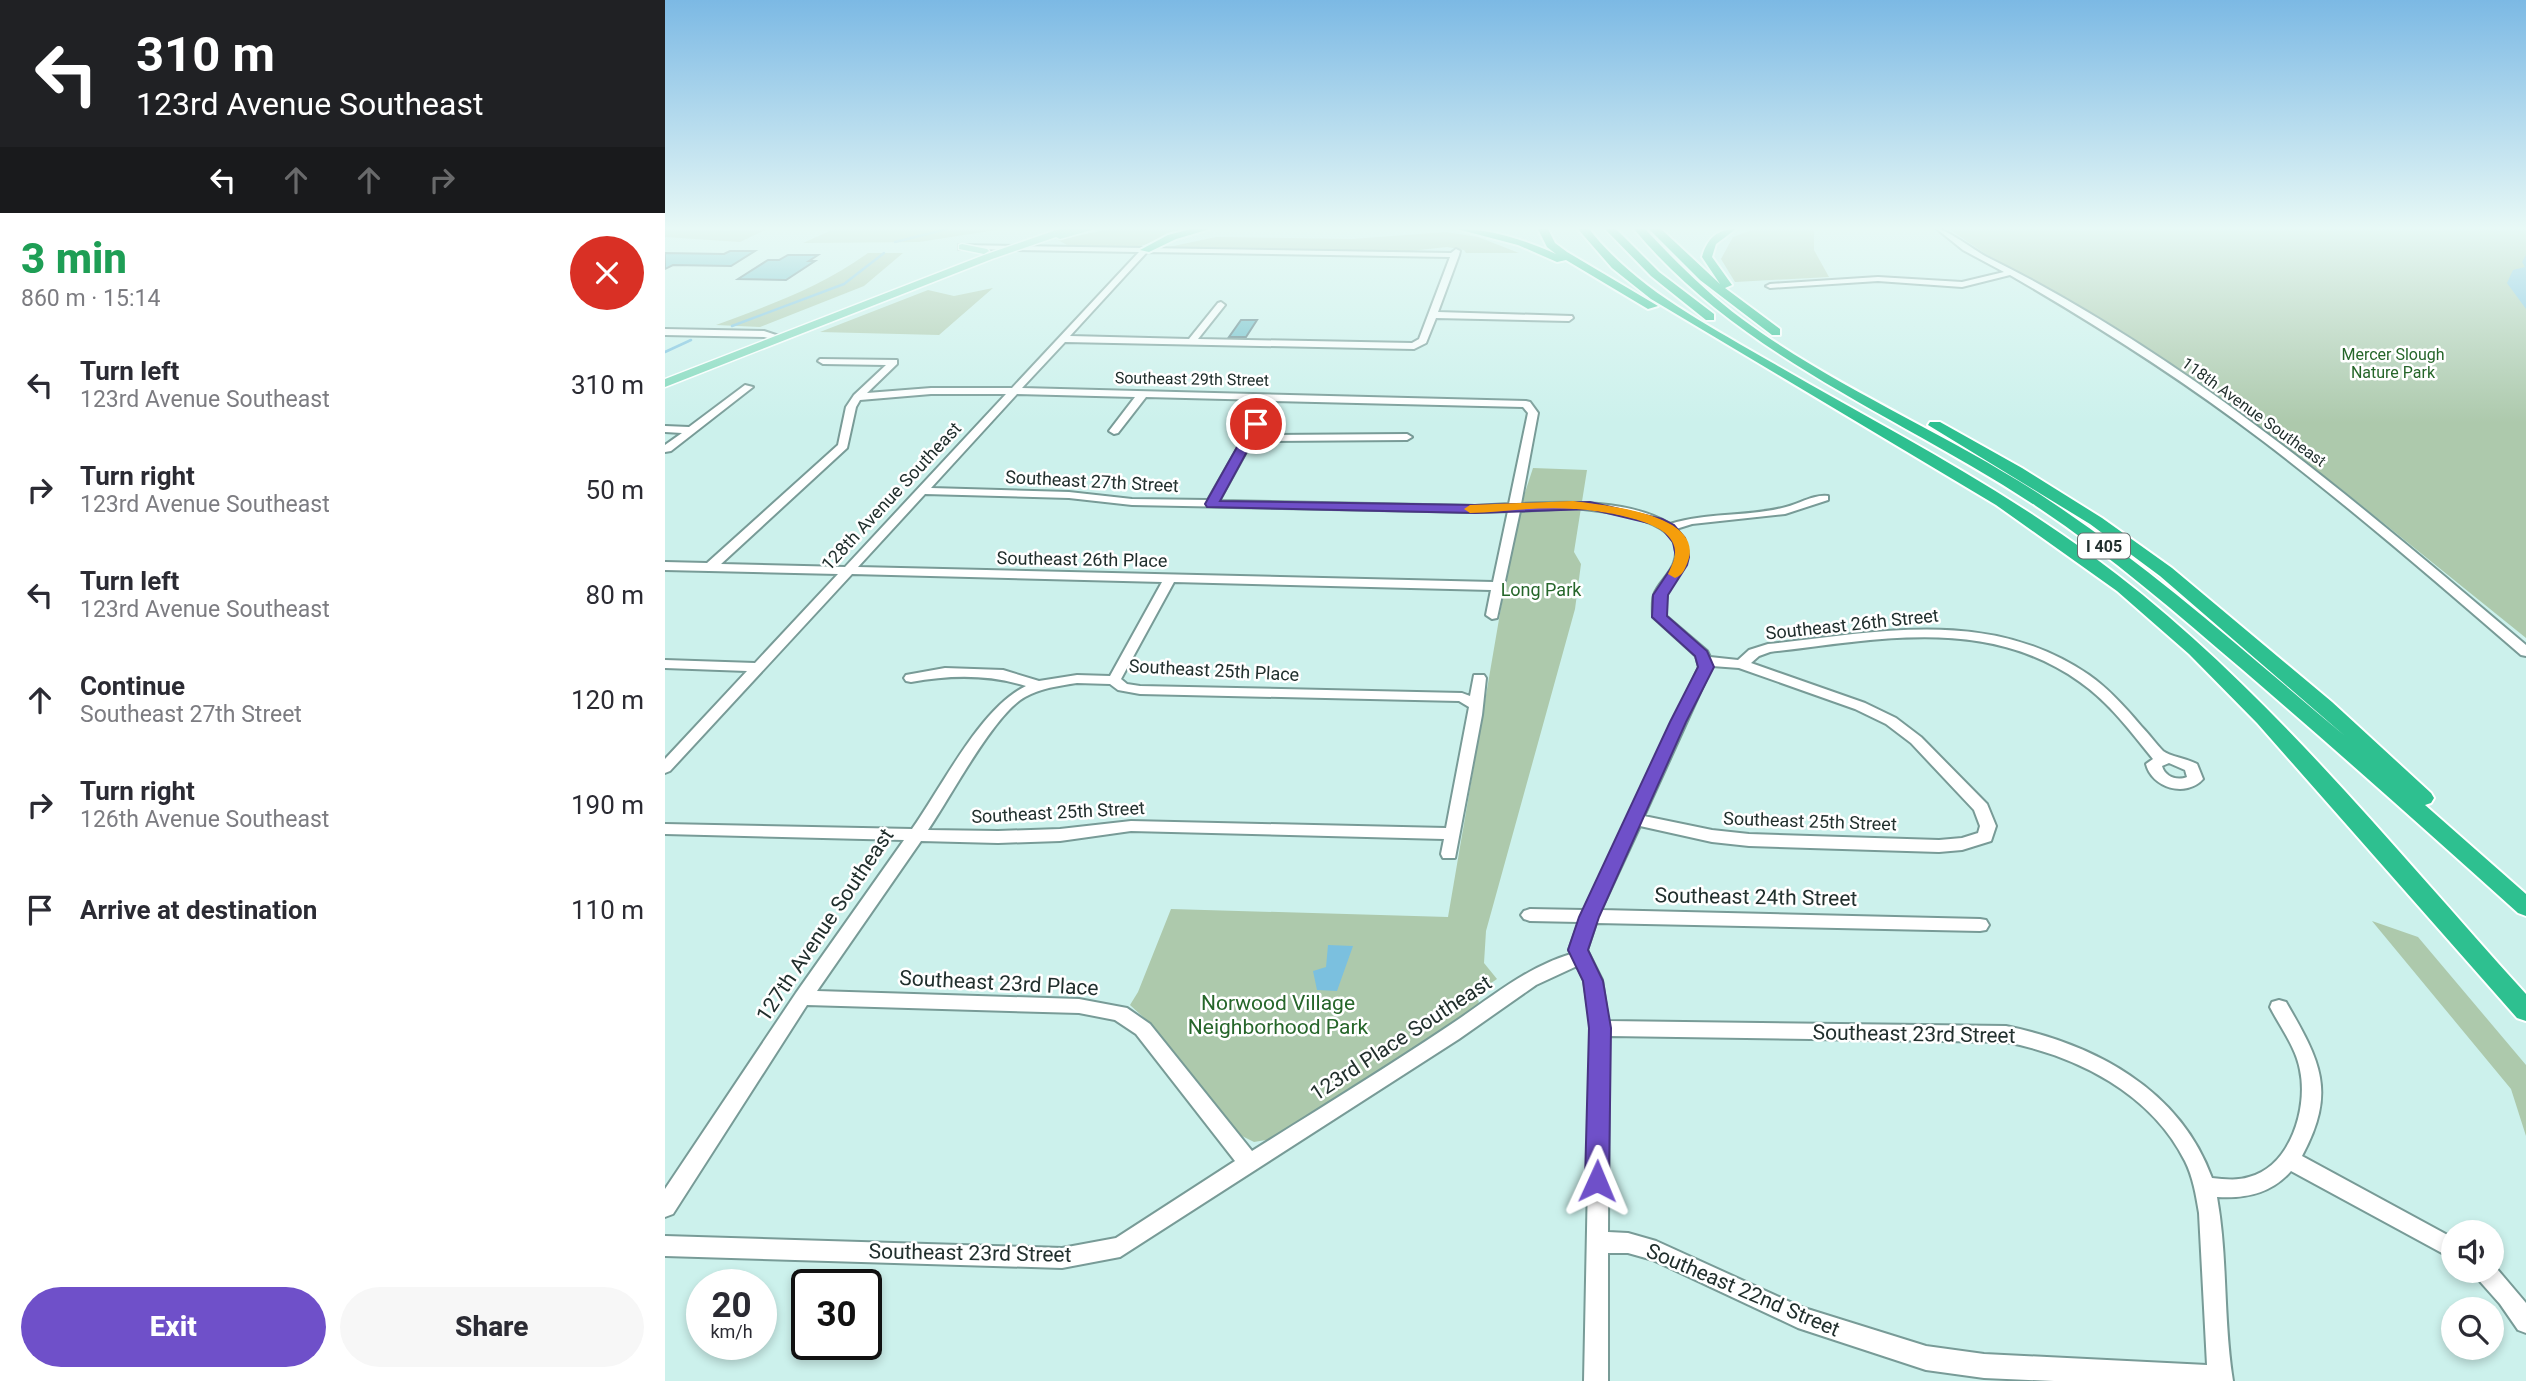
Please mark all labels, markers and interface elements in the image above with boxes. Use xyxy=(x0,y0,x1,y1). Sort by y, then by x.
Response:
text: 310 m xyxy=(136,26,275,83)
icon: left xyxy=(21,28,112,119)
text: 123rd Avenue Southeast xyxy=(136,85,483,123)
icon: left xyxy=(204,161,242,199)
icon: ahead xyxy=(277,161,315,199)
icon: ahead xyxy=(350,161,388,199)
icon: right xyxy=(423,161,461,199)
text: 3 min xyxy=(21,234,127,283)
button: close xyxy=(570,236,644,310)
text: 860 m · 15:14 xyxy=(21,285,160,312)
park label: Mercer Slough Nature Park xyxy=(2341,345,2445,382)
street label: 118th Avenue Southeast xyxy=(2178,353,2330,471)
text: Turn left xyxy=(80,356,179,386)
icon: left xyxy=(21,366,59,404)
street label: Southeast 29th Street xyxy=(1115,368,1269,390)
text: 310 m xyxy=(571,370,644,400)
text: 123rd Avenue Southeast xyxy=(80,386,330,413)
pin xyxy=(1226,394,1286,454)
icon: arrive xyxy=(1237,405,1275,443)
street label: 128th Avenue Southeast xyxy=(817,417,965,575)
text: Turn right xyxy=(80,461,195,491)
street label: Southeast 27th Street xyxy=(1005,466,1179,496)
icon: right xyxy=(21,471,59,509)
text: 50 m xyxy=(586,475,644,505)
text: 123rd Avenue Southeast xyxy=(80,491,330,518)
road number: I 405 xyxy=(2078,534,2130,558)
street label: Southeast 26th Place xyxy=(997,547,1167,571)
text: Turn left xyxy=(80,566,179,596)
icon: left xyxy=(21,576,59,614)
park label: Long Park xyxy=(1501,579,1582,600)
text: 80 m xyxy=(586,580,644,610)
text: 123rd Avenue Southeast xyxy=(80,596,330,623)
street label: Southeast 26th Street xyxy=(1765,604,1940,644)
street label: Southeast 25th Place xyxy=(1128,655,1300,685)
text: Continue xyxy=(80,671,185,701)
icon: ahead xyxy=(21,681,59,719)
text: 120 m xyxy=(571,685,644,715)
text: Southeast 27th Street xyxy=(80,701,302,728)
text: Turn right xyxy=(80,776,195,806)
icon: right xyxy=(21,786,59,824)
text: 190 m xyxy=(571,790,644,820)
street label: Southeast 25th Street xyxy=(971,797,1145,827)
text: 126th Avenue Southeast xyxy=(80,806,329,833)
street label: Southeast 25th Street xyxy=(1723,807,1897,835)
street label: 127th Avenue Southeast xyxy=(751,824,899,1026)
street label: Southeast 24th Street xyxy=(1655,883,1858,911)
icon: arrive xyxy=(21,891,59,929)
text: Arrive at destination xyxy=(80,895,317,925)
text: 110 m xyxy=(571,895,644,925)
street label: Southeast 23rd Place xyxy=(899,966,1099,1000)
street label: 123rd Place Southeast xyxy=(1306,970,1496,1106)
park label: Norwood Village Neighborhood Park xyxy=(1188,991,1369,1039)
street label: Southeast 23rd Street xyxy=(1812,1020,2016,1048)
position arrow xyxy=(1560,1144,1634,1218)
map controls xyxy=(2441,1220,2504,1360)
button: sound xyxy=(2441,1220,2504,1283)
street label: Southeast 22nd Street xyxy=(1643,1238,1843,1342)
street label: Southeast 23rd Street xyxy=(868,1239,1072,1267)
speed limit sign: 30 xyxy=(791,1269,882,1360)
text: 20 xyxy=(711,1285,752,1326)
button: Exit xyxy=(21,1287,326,1367)
button: Share xyxy=(340,1287,644,1367)
button: search xyxy=(2441,1297,2504,1360)
text: km/h xyxy=(710,1321,753,1342)

